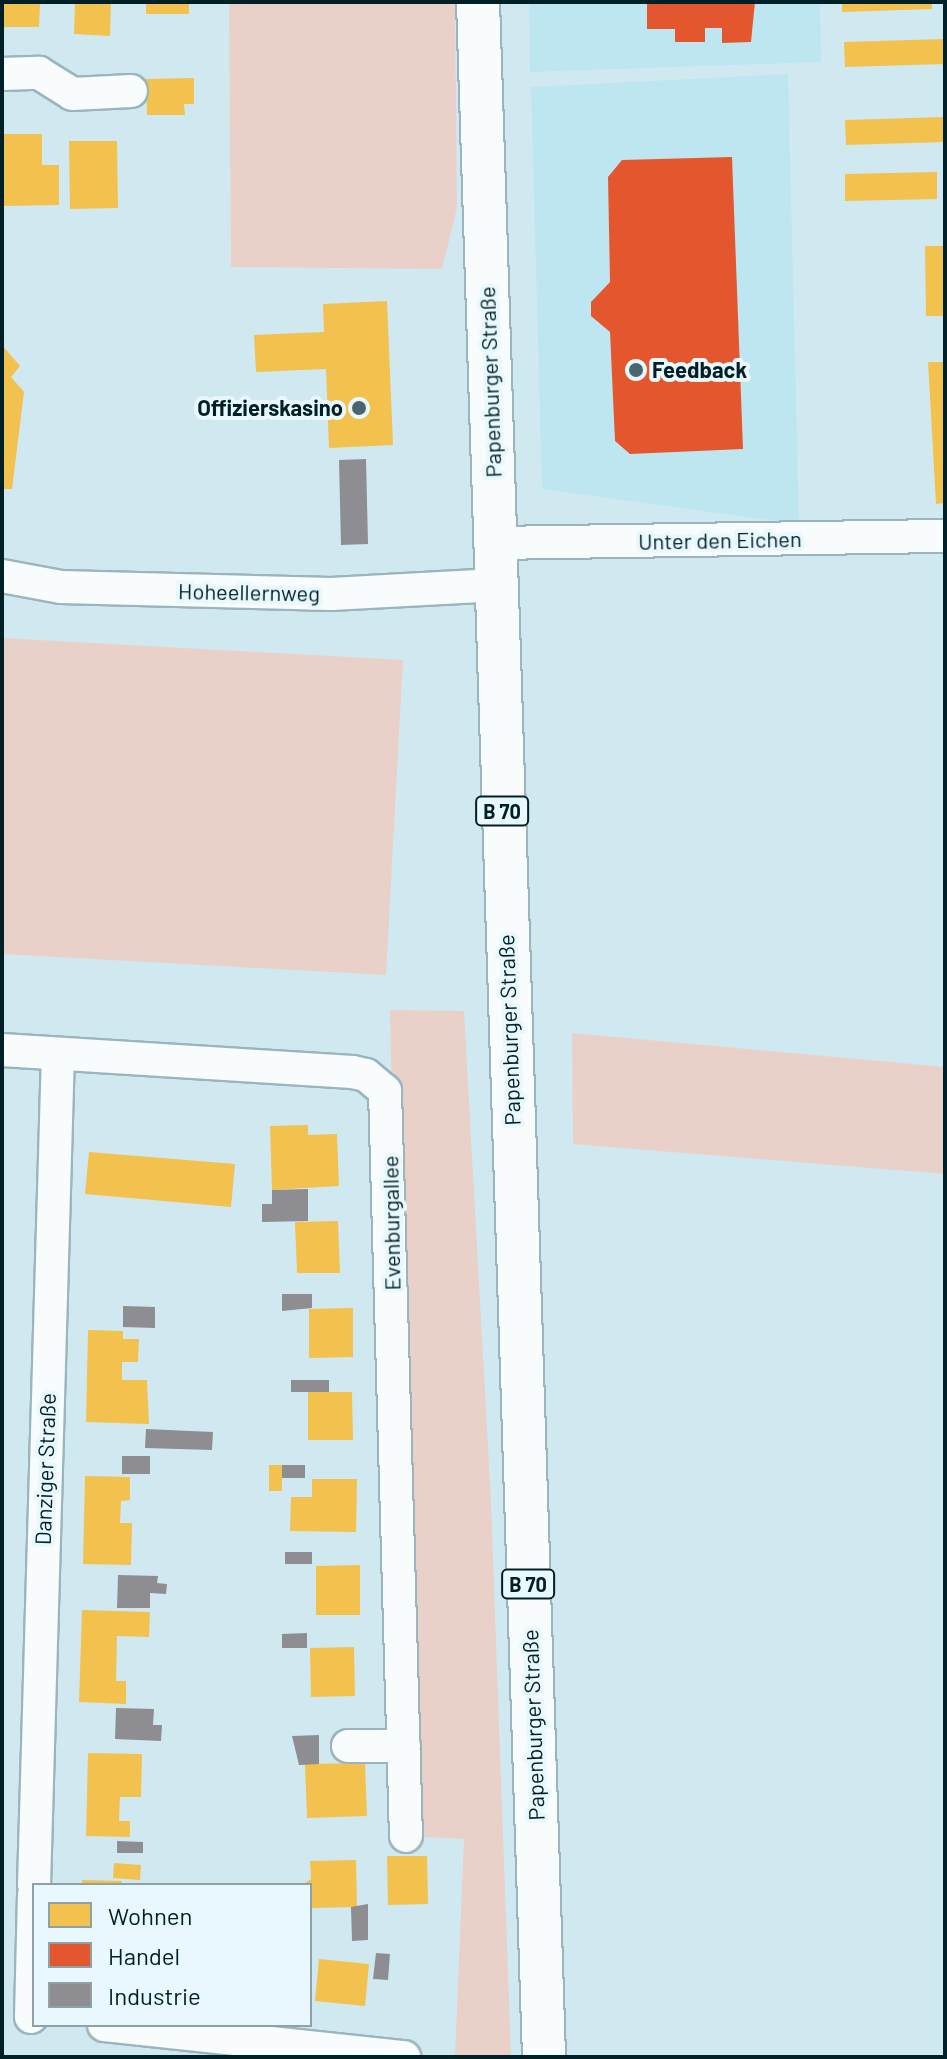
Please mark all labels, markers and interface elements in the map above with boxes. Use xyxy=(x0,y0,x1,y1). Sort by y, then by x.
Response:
street label: Papenburger Straße xyxy=(473,286,507,478)
place label: Feedback xyxy=(652,357,747,383)
marker: Feedback xyxy=(627,361,645,379)
place label: Offizierskasino xyxy=(197,395,343,421)
marker: Offizierskasino xyxy=(350,399,368,417)
street label: Unter den Eichen xyxy=(638,525,802,555)
street label: Hoheellernweg xyxy=(178,578,320,606)
road number: B 70 xyxy=(474,795,530,827)
street label: Papenburger Straße xyxy=(492,934,526,1126)
street label: Evenburgallee xyxy=(377,1155,405,1291)
street label: Danziger Straße xyxy=(29,1393,61,1545)
road number: B 70 xyxy=(500,1568,556,1600)
street label: Papenburger Straße xyxy=(516,1629,550,1821)
legend xyxy=(32,1883,312,2027)
text: Wohnen xyxy=(108,1901,192,1930)
text: Handel xyxy=(108,1941,180,1970)
text: Industrie xyxy=(108,1981,201,2010)

